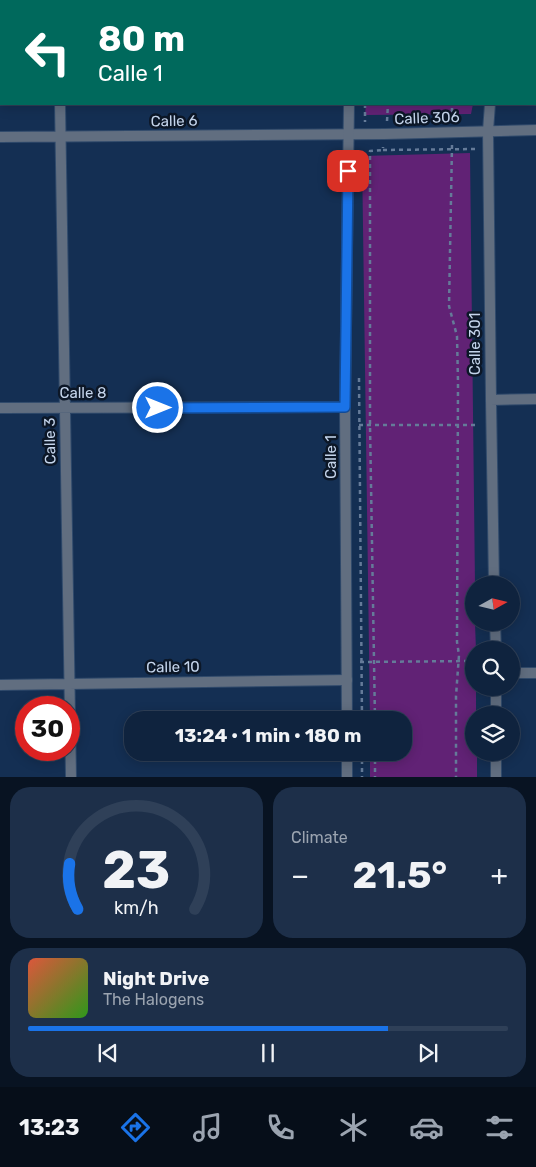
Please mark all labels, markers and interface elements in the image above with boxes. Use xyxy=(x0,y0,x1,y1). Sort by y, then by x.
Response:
text: 80 m xyxy=(98,18,185,60)
icon: left xyxy=(15,20,80,85)
text: Calle 1 xyxy=(98,60,163,87)
street label: Calle 306 xyxy=(394,108,460,128)
street label: Calle 6 xyxy=(151,112,197,130)
pin xyxy=(327,150,369,192)
icon: arrive xyxy=(334,157,362,185)
street label: Calle 301 xyxy=(466,313,484,375)
position arrow xyxy=(131,381,183,433)
street label: Calle 8 xyxy=(59,384,107,402)
street label: Calle 3 xyxy=(41,418,59,464)
street label: Calle 1 xyxy=(322,435,340,479)
north arrow xyxy=(465,576,520,631)
map controls xyxy=(465,576,520,761)
button: search xyxy=(465,641,520,696)
street label: Calle 10 xyxy=(146,658,200,676)
speed limit sign: 30 xyxy=(15,696,80,761)
button: layers xyxy=(465,706,520,761)
text: 13:24 · 1 min · 180 m xyxy=(175,724,361,747)
text: Climate xyxy=(291,828,348,847)
text: 23 xyxy=(102,839,171,901)
text: 21.5° xyxy=(353,852,447,898)
text: − xyxy=(291,859,309,892)
text: + xyxy=(491,859,508,892)
text: km/h xyxy=(114,897,159,918)
text: Night Drive xyxy=(103,967,209,990)
text: The Halogens xyxy=(103,990,204,1009)
icon: previous xyxy=(94,1039,122,1067)
icon: pause xyxy=(254,1039,282,1067)
icon: next xyxy=(414,1039,442,1067)
icon: directions xyxy=(118,1110,153,1145)
icon: music xyxy=(190,1110,225,1145)
icon: phone xyxy=(263,1110,298,1145)
icon: climate xyxy=(336,1110,371,1145)
icon: car xyxy=(409,1110,444,1145)
icon: filters xyxy=(482,1110,517,1145)
text: 13:23 xyxy=(19,1114,80,1141)

